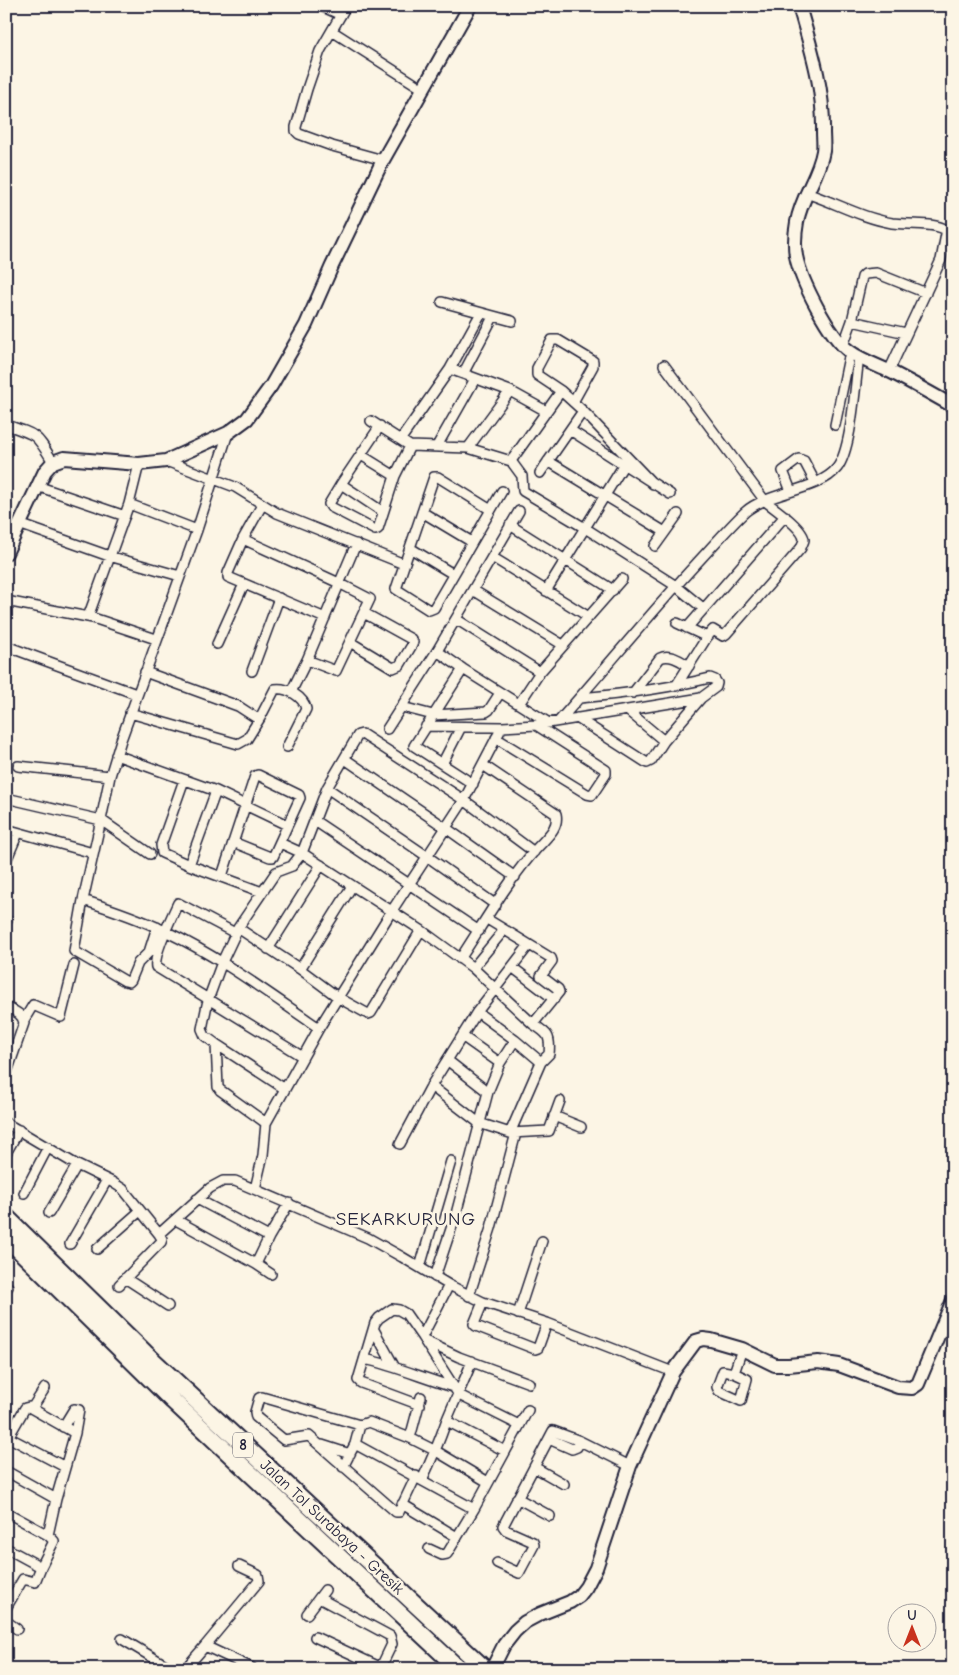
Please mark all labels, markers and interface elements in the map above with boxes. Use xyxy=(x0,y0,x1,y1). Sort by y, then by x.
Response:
district label: SEKARKURUNG xyxy=(336,1208,476,1230)
road number: 8 xyxy=(233,1432,253,1458)
street label: Jalan Tol Surabaya - Gresik xyxy=(257,1456,408,1598)
north arrow xyxy=(886,1602,936,1652)
text: U xyxy=(907,1607,917,1624)

